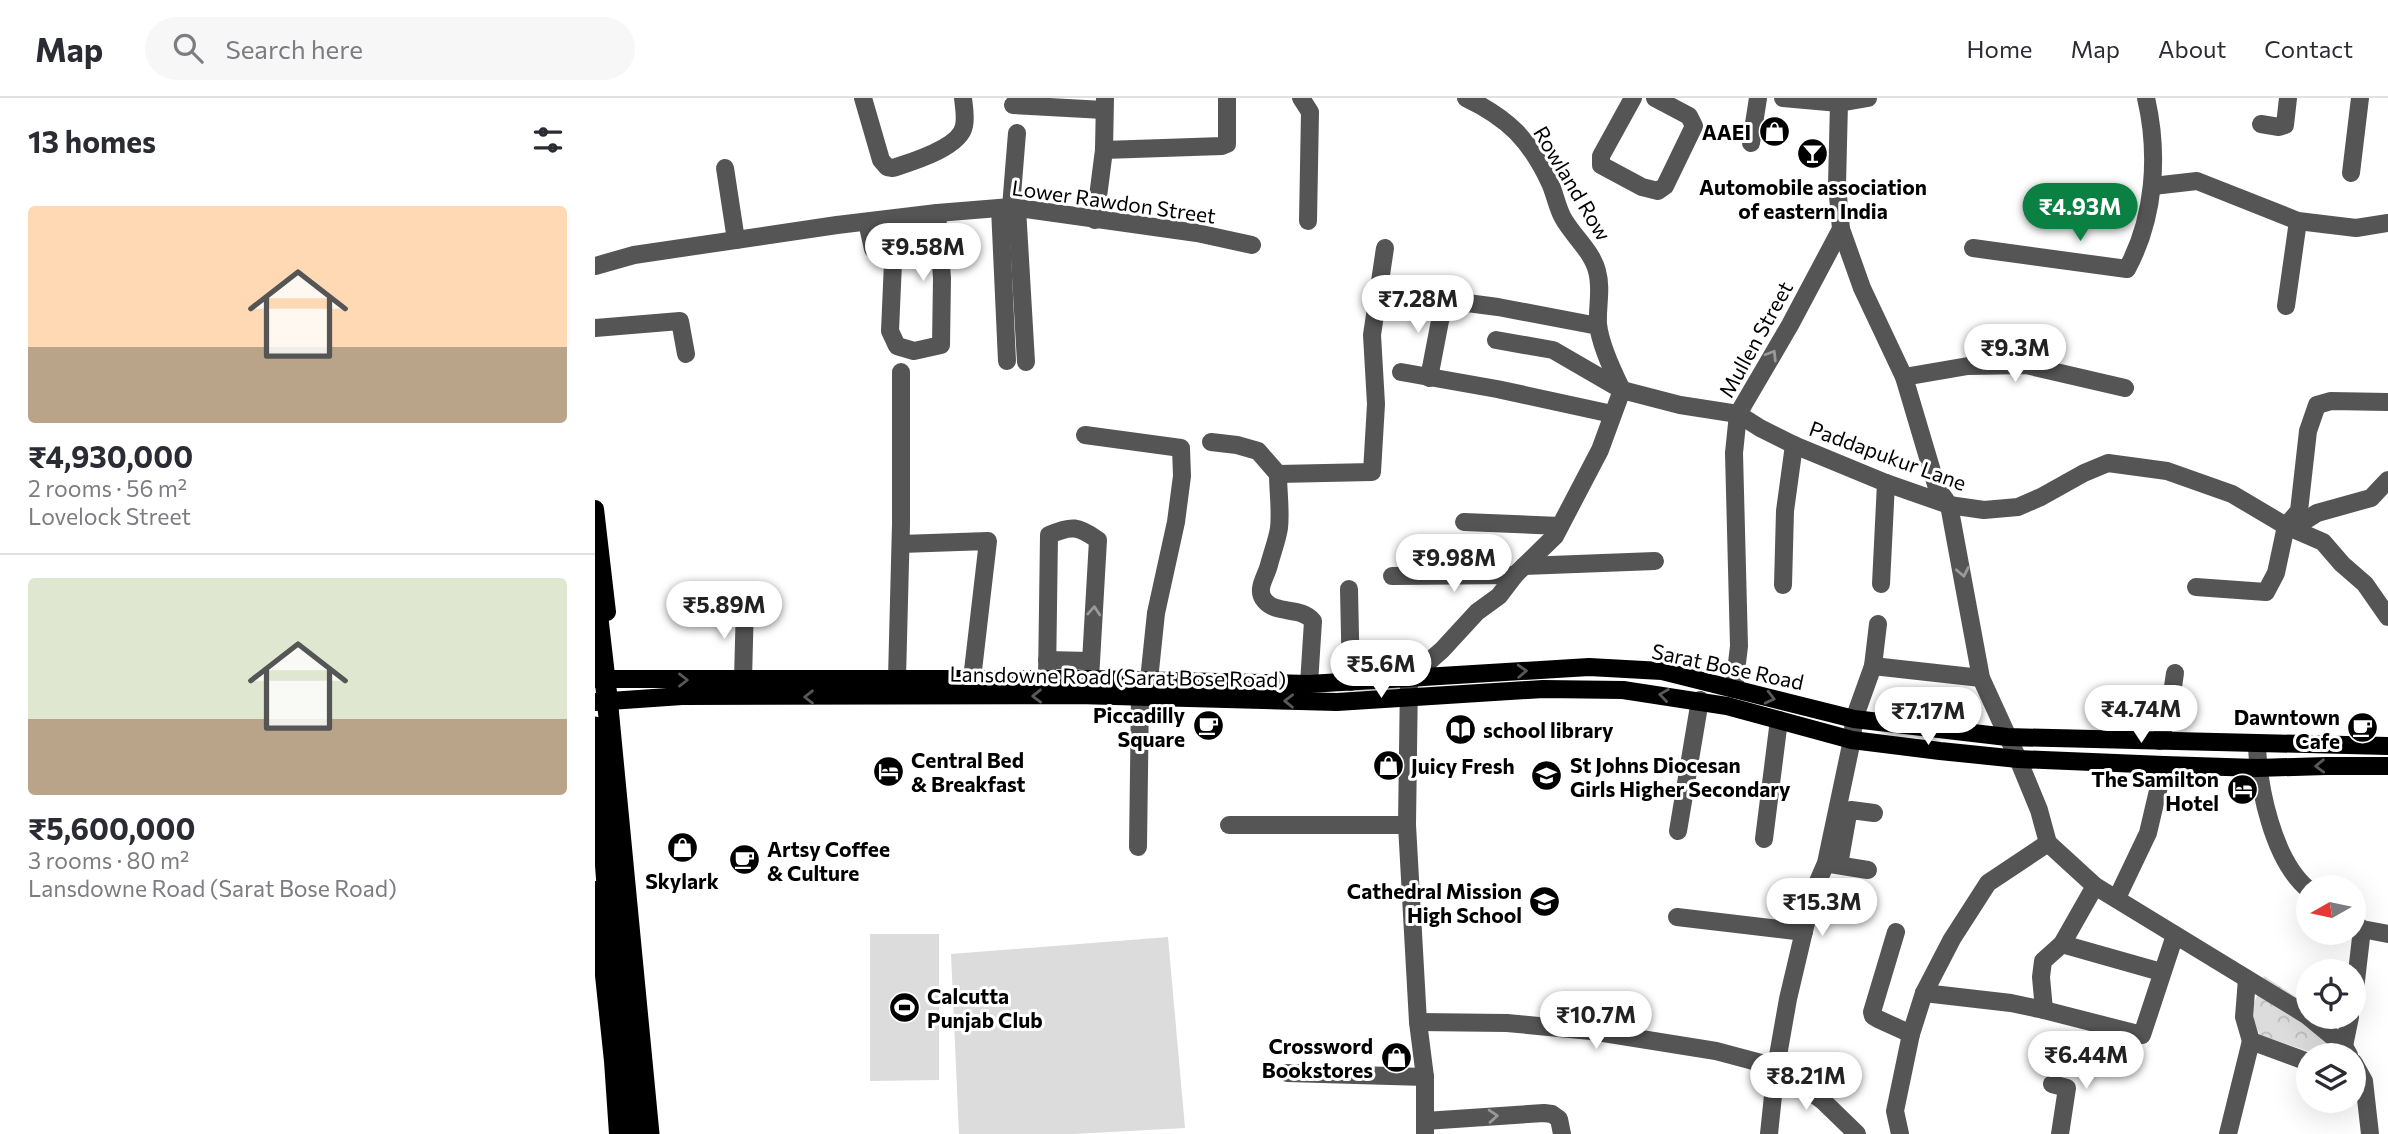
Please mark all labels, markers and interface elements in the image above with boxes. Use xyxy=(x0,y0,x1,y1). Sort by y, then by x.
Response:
search box xyxy=(145,17,635,80)
text: Map xyxy=(35,28,103,69)
icon: search xyxy=(169,29,207,67)
text: Search here xyxy=(225,33,363,64)
text: Home xyxy=(1967,34,2033,63)
text: Map xyxy=(2071,34,2120,63)
text: About xyxy=(2158,34,2226,63)
text: Contact xyxy=(2264,34,2353,63)
shop icon: AAEI xyxy=(1757,114,1791,148)
place label: AAEI xyxy=(1702,119,1751,144)
icon: filters xyxy=(529,121,567,159)
street label: Rowland Row xyxy=(1529,121,1617,245)
text: 13 homes xyxy=(28,122,156,159)
bar icon: Automobile association of eastern India xyxy=(1796,137,1830,171)
street label: Lower Rawdon Street xyxy=(1011,174,1217,228)
place label: Automobile association of eastern India xyxy=(1699,174,1927,223)
pin: ₹4.93M xyxy=(2023,184,2137,243)
text: ₹4.93M xyxy=(2039,192,2121,220)
pin: ₹9.58M xyxy=(866,223,980,283)
text: ₹9.58M xyxy=(881,232,965,260)
icon: home xyxy=(235,251,361,377)
pin: ₹7.28M xyxy=(1361,275,1475,335)
street label: Mullen Street xyxy=(1713,277,1797,401)
text: ₹7.28M xyxy=(1378,284,1458,312)
pin: ₹9.3M xyxy=(1966,324,2064,384)
text: ₹9.3M xyxy=(1980,333,2050,361)
one-way arrow xyxy=(1763,349,1776,362)
street label: Paddapukur Lane xyxy=(1806,415,1970,495)
text: ₹4,930,000 xyxy=(28,437,193,474)
text: 2 rooms · 56 m² xyxy=(28,474,187,502)
text: Lovelock Street xyxy=(28,502,191,530)
pin: ₹9.98M xyxy=(1397,534,1511,594)
text: ₹9.98M xyxy=(1412,543,1496,571)
one-way arrow xyxy=(1954,566,1969,578)
pin: ₹5.89M xyxy=(667,582,781,641)
text: ₹5.89M xyxy=(682,590,766,618)
one-way arrow xyxy=(1086,605,1101,616)
icon: home xyxy=(235,623,361,749)
street label: Sarat Bose Road xyxy=(1650,638,1806,694)
pin: ₹5.6M xyxy=(1332,640,1430,700)
text: ₹5.6M xyxy=(1346,649,1416,677)
street label: Lansdowne Road (Sarat Bose Road) xyxy=(949,661,1287,691)
one-way arrow xyxy=(1516,664,1527,679)
one-way arrow xyxy=(678,672,689,688)
pin: ₹4.74M xyxy=(2084,686,2198,745)
one-way arrow xyxy=(1031,688,1041,704)
one-way arrow xyxy=(1658,688,1670,703)
pin: ₹7.17M xyxy=(1871,688,1985,747)
one-way arrow xyxy=(803,689,814,705)
one-way arrow xyxy=(1764,690,1776,704)
one-way arrow xyxy=(1283,693,1293,709)
text: ₹4.74M xyxy=(2101,694,2181,722)
text: ₹7.17M xyxy=(1891,696,1965,724)
place label: Piccadilly Square xyxy=(1093,702,1185,751)
place label: Dawntown Cafe xyxy=(2234,704,2340,753)
cafe icon: Piccadilly Square xyxy=(1191,709,1225,743)
cafe icon: Dawntown Cafe xyxy=(2346,711,2380,745)
library icon: school library xyxy=(1443,712,1477,746)
place label: school library xyxy=(1483,717,1614,742)
place label: Central Bed & Breakfast xyxy=(911,747,1026,796)
shop icon: Juicy Fresh xyxy=(1371,748,1405,782)
place label: St Johns Diocesan Girls Higher Secondary xyxy=(1570,752,1791,801)
place label: Juicy Fresh xyxy=(1411,753,1515,778)
hotel icon: Central Bed & Breakfast xyxy=(871,754,905,788)
one-way arrow xyxy=(2314,758,2325,774)
school or university icon: St Johns Diocesan Girls Higher Secondary xyxy=(1530,759,1564,793)
place label: The Samilton Hotel xyxy=(2091,766,2219,815)
hotel icon: The Samilton Hotel xyxy=(2225,773,2259,807)
text: ₹5,600,000 xyxy=(28,809,195,846)
shop icon: Skylark xyxy=(665,831,699,865)
place label: Artsy Coffee & Culture xyxy=(767,836,890,885)
cafe icon: Artsy Coffee & Culture xyxy=(727,843,761,877)
text: 3 rooms · 80 m² xyxy=(28,846,189,874)
place label: Skylark xyxy=(645,868,719,893)
text: Lansdowne Road (Sarat Bose Road) xyxy=(28,874,397,902)
north arrow xyxy=(2296,875,2366,945)
map controls xyxy=(2296,875,2366,1113)
place label: Cathedral Mission High School xyxy=(1347,878,1522,927)
pin: ₹15.3M xyxy=(1765,878,1879,938)
school or university icon: Cathedral Mission High School xyxy=(1528,885,1562,919)
text: ₹15.3M xyxy=(1782,887,1862,915)
button: locate xyxy=(2296,959,2366,1029)
place label: Calcutta Punjab Club xyxy=(927,983,1043,1032)
sports icon: Calcutta Punjab Club xyxy=(887,990,921,1024)
pin: ₹10.7M xyxy=(1539,992,1653,1051)
text: ₹10.7M xyxy=(1556,1000,1636,1028)
pin: ₹6.44M xyxy=(2029,1032,2143,1091)
place label: Crossword Bookstores xyxy=(1262,1033,1373,1082)
shop icon: Crossword Bookstores xyxy=(1379,1040,1413,1074)
text: ₹6.44M xyxy=(2044,1040,2128,1068)
button: layers xyxy=(2296,1043,2366,1113)
pin: ₹8.21M xyxy=(1749,1052,1863,1112)
text: ₹8.21M xyxy=(1766,1061,1846,1089)
one-way arrow xyxy=(1488,1109,1499,1124)

